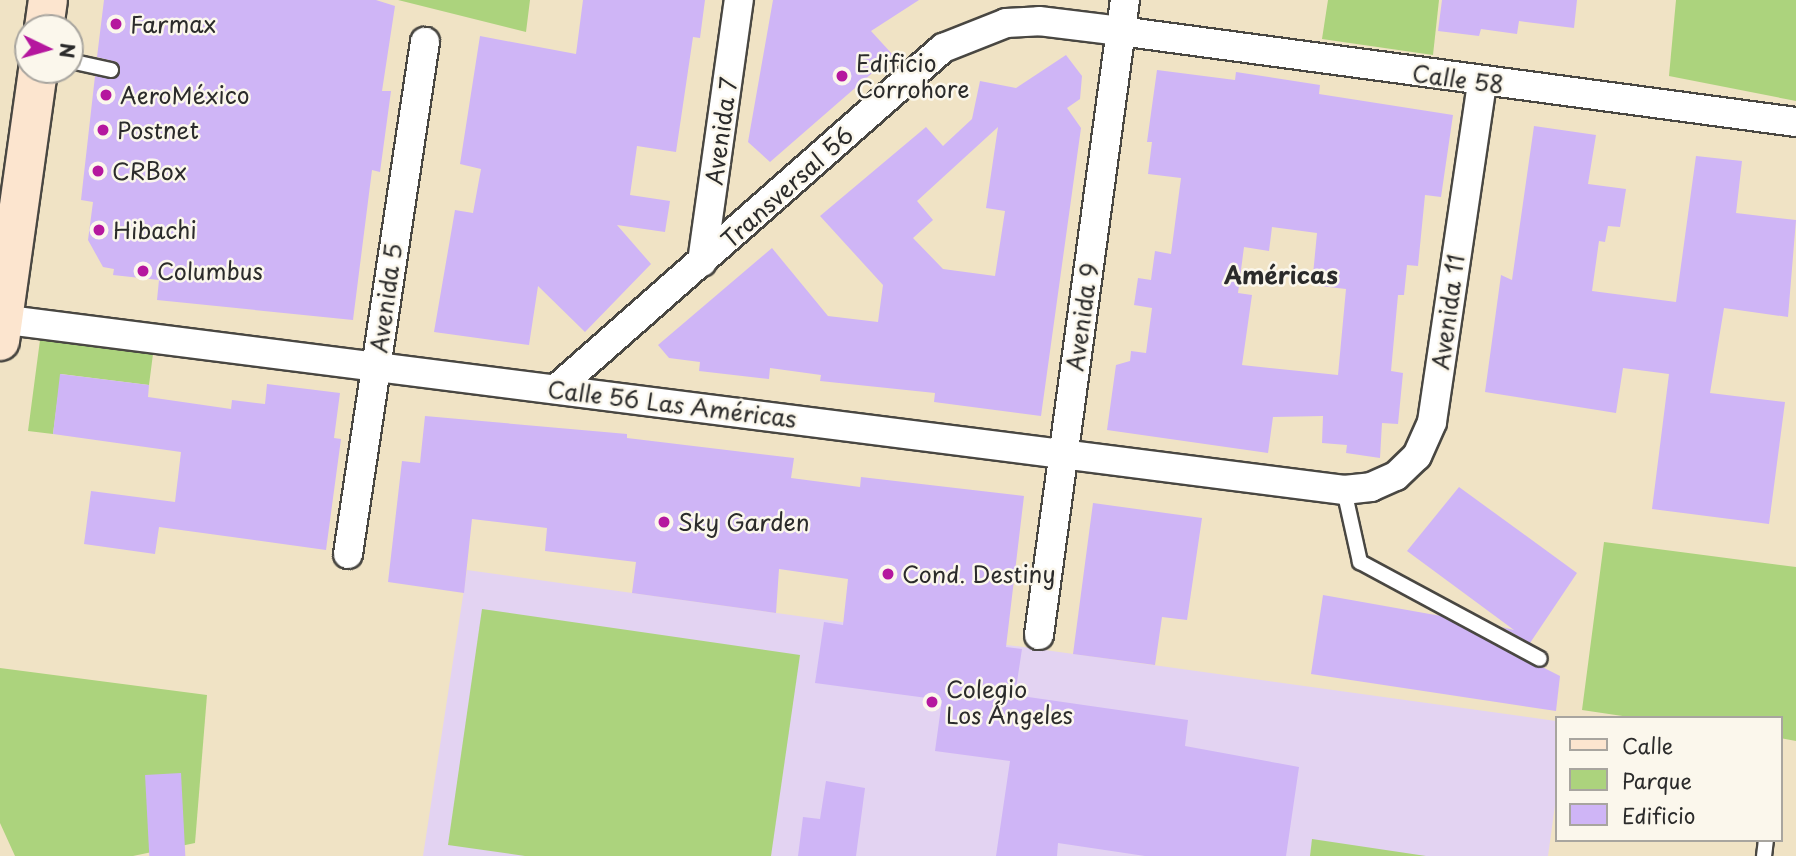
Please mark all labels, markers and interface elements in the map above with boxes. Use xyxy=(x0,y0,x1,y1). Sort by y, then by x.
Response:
place label: Farmax xyxy=(130,10,216,38)
north arrow xyxy=(14,14,84,84)
marker: Farmax xyxy=(108,16,124,32)
text: N xyxy=(53,42,83,59)
place label: Edificio Corrohore xyxy=(856,49,969,103)
street label: Calle 58 xyxy=(1410,59,1506,99)
marker: Edificio Corrohore xyxy=(834,68,850,84)
street label: Avenida 7 xyxy=(700,75,742,187)
place label: AeroMéxico xyxy=(120,81,250,109)
marker: AeroMéxico xyxy=(98,87,114,103)
place label: Postnet xyxy=(117,116,199,144)
street label: Transversal 56 xyxy=(716,121,858,253)
marker: Postnet xyxy=(95,122,111,138)
place label: CRBox xyxy=(112,157,187,185)
marker: CRBox xyxy=(90,163,106,179)
place label: Hibachi xyxy=(113,216,197,244)
marker: Hibachi xyxy=(91,222,107,238)
street label: Avenida 5 xyxy=(365,242,407,354)
street label: Avenida 11 xyxy=(1426,253,1470,371)
place label: Columbus xyxy=(157,257,263,285)
street label: Avenida 9 xyxy=(1061,261,1103,373)
district label: Américas xyxy=(1224,261,1338,289)
marker: Columbus xyxy=(135,263,151,279)
street label: Calle 56 Las Américas xyxy=(546,375,798,433)
place label: Sky Garden xyxy=(678,508,809,536)
marker: Sky Garden xyxy=(656,514,672,530)
place label: Cond. Destiny xyxy=(902,560,1056,588)
marker: Cond. Destiny xyxy=(880,566,896,582)
place label: Colegio Los Ángeles xyxy=(946,675,1077,729)
marker: Colegio Los Ángeles xyxy=(924,694,940,710)
legend xyxy=(1554,716,1782,842)
text: Calle xyxy=(1622,729,1673,761)
text: Parque xyxy=(1622,764,1692,796)
text: Edificio xyxy=(1622,799,1695,831)

